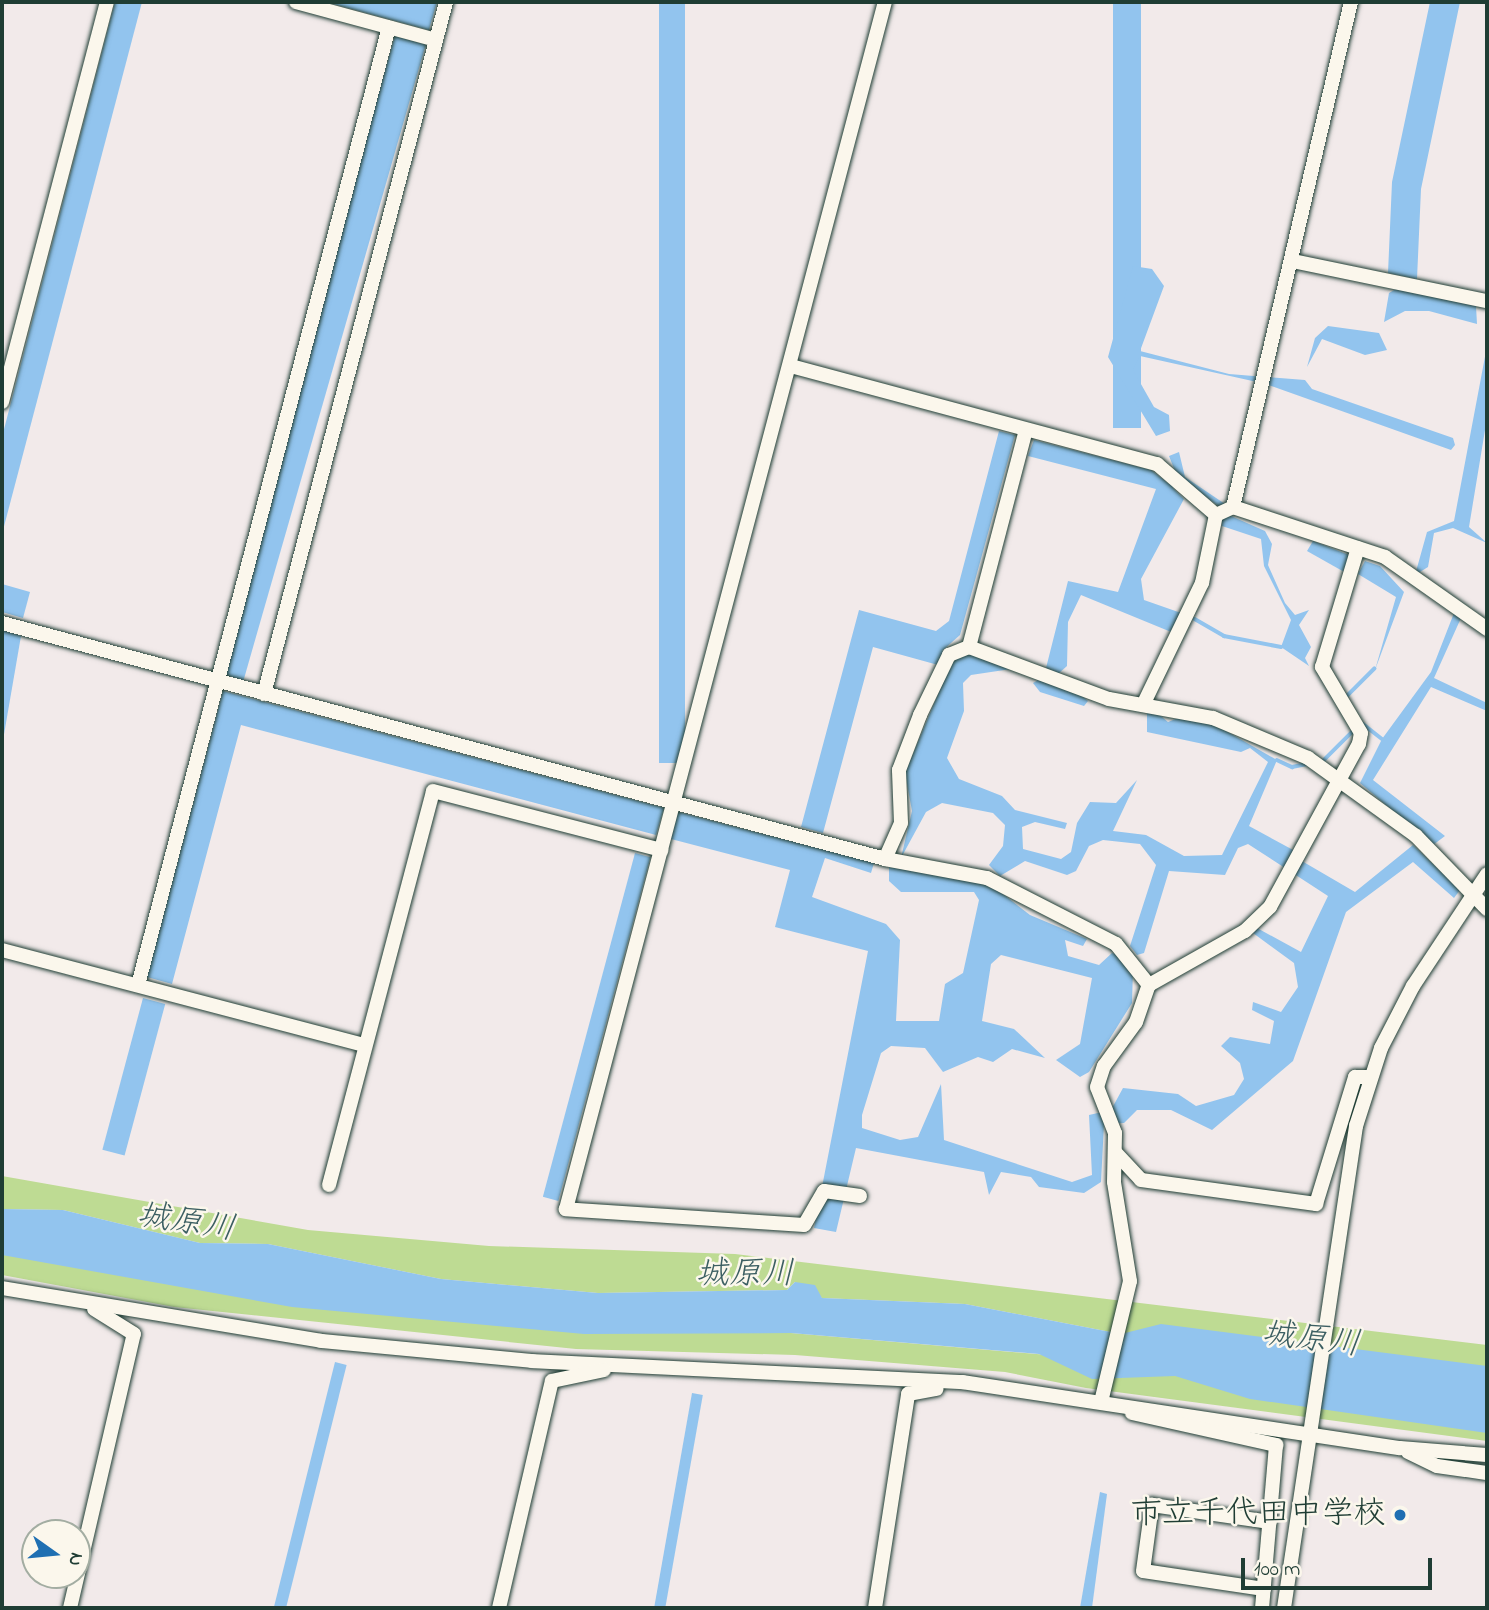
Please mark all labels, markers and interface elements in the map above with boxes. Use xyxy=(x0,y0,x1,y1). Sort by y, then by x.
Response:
water label: 城原川 xyxy=(134,1197,238,1251)
water label: 城原川 xyxy=(696,1256,794,1296)
water label: 城原川 xyxy=(1259,1315,1363,1367)
place label: 市立千代田中学校 xyxy=(1130,1496,1386,1534)
marker: 市立千代田中学校 xyxy=(1392,1507,1408,1523)
north arrow xyxy=(21,1519,91,1589)
scale bar xyxy=(1244,1544,1435,1588)
text: N xyxy=(60,1549,90,1569)
text: 100 m xyxy=(1254,1555,1300,1585)

